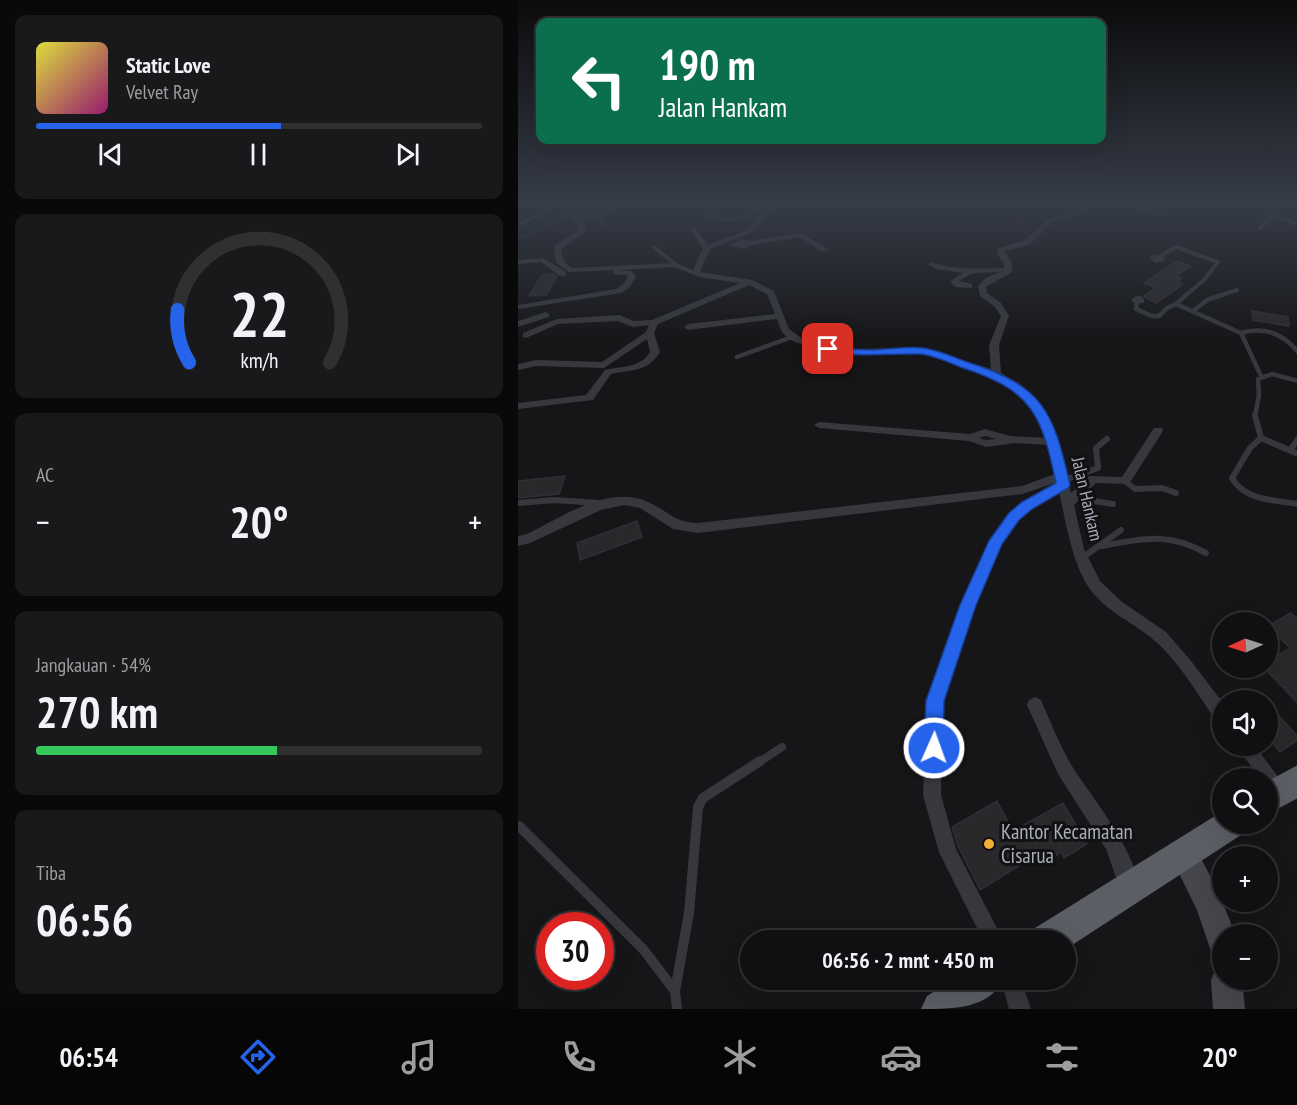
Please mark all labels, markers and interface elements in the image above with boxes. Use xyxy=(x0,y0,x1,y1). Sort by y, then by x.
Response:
text: 190 m xyxy=(659,37,756,92)
icon: left xyxy=(560,42,638,120)
text: Static Love xyxy=(126,51,211,79)
text: Velvet Ray xyxy=(126,79,198,105)
text: Jalan Hankam xyxy=(659,90,787,124)
icon: previous xyxy=(94,138,127,171)
icon: pause xyxy=(242,138,275,171)
icon: next xyxy=(391,138,424,171)
text: 22 xyxy=(229,273,289,354)
pin xyxy=(802,323,853,374)
icon: arrive xyxy=(811,332,844,365)
text: km/h xyxy=(240,346,278,374)
street label: Jalan Hankam xyxy=(1066,454,1108,543)
text: AC xyxy=(36,462,54,488)
text: 20° xyxy=(229,492,289,550)
text: − xyxy=(36,500,50,543)
text: + xyxy=(468,500,482,543)
north arrow xyxy=(1212,612,1278,678)
map controls xyxy=(1212,612,1278,990)
text: Jangkauan · 54% xyxy=(36,652,151,678)
text: 270 km xyxy=(36,682,158,740)
button: sound xyxy=(1212,690,1278,756)
position arrow xyxy=(902,716,966,780)
button: search xyxy=(1212,768,1278,834)
place label: Kantor Kecamatan Cisarua xyxy=(1001,818,1133,869)
marker: Kantor Kecamatan Cisarua xyxy=(982,837,996,851)
button: + xyxy=(1212,846,1278,912)
text: Tiba xyxy=(36,860,66,886)
text: 06:56 xyxy=(36,890,133,948)
speed limit sign: 30 xyxy=(536,912,614,990)
button: − xyxy=(1212,924,1278,990)
text: 06:56 · 2 mnt · 450 m xyxy=(822,946,994,974)
icon: directions xyxy=(237,1036,279,1078)
icon: music xyxy=(398,1036,440,1078)
icon: phone xyxy=(558,1036,600,1078)
icon: climate xyxy=(719,1036,761,1078)
icon: car xyxy=(880,1036,922,1078)
icon: filters xyxy=(1041,1036,1083,1078)
text: 06:54 xyxy=(59,1040,118,1074)
text: 20° xyxy=(1202,1040,1237,1074)

